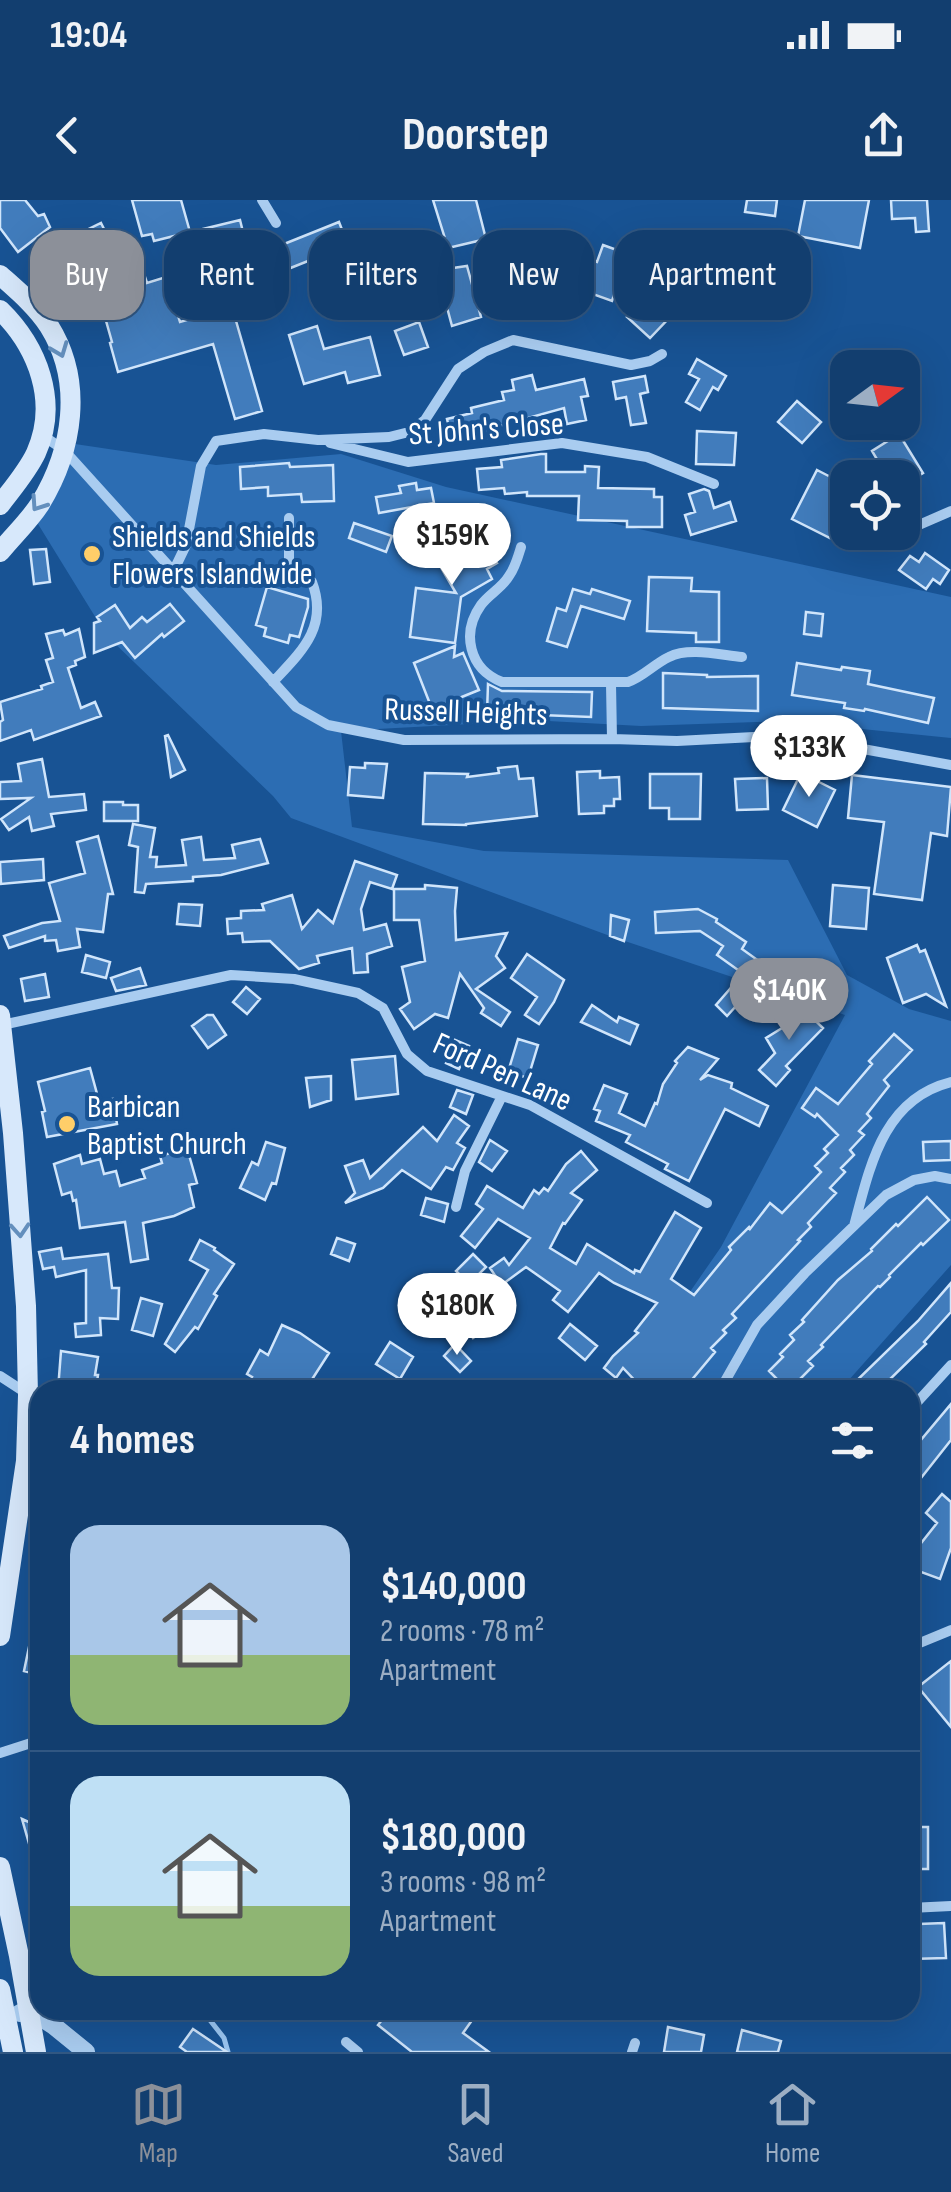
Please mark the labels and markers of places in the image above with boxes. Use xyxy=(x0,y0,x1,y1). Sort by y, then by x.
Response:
pin: $159K xyxy=(382,503,522,588)
place label: Shields and Shields Flowers Islandwide xyxy=(112,518,316,594)
marker: Shields and Shields Flowers Islandwide xyxy=(81,543,103,565)
pin: $133K xyxy=(739,715,879,800)
pin: $140K xyxy=(719,958,859,1043)
place label: Barbican Baptist Church xyxy=(87,1088,247,1164)
marker: Barbican Baptist Church xyxy=(56,1113,78,1135)
pin: $180K xyxy=(387,1273,527,1358)

